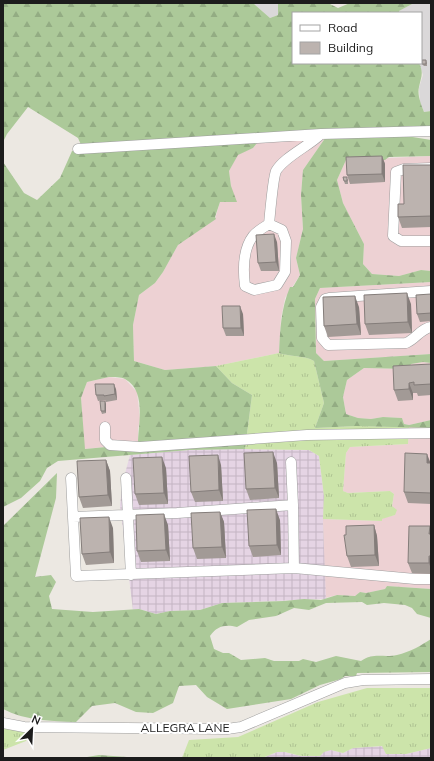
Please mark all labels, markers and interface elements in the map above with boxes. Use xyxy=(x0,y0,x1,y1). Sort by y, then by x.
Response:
legend xyxy=(292,12,422,64)
text: Road xyxy=(328,20,357,35)
text: Building xyxy=(328,40,373,55)
north arrow xyxy=(12,709,52,749)
text: N xyxy=(29,712,43,728)
street label: ALLEGRA LANE xyxy=(141,720,229,735)

